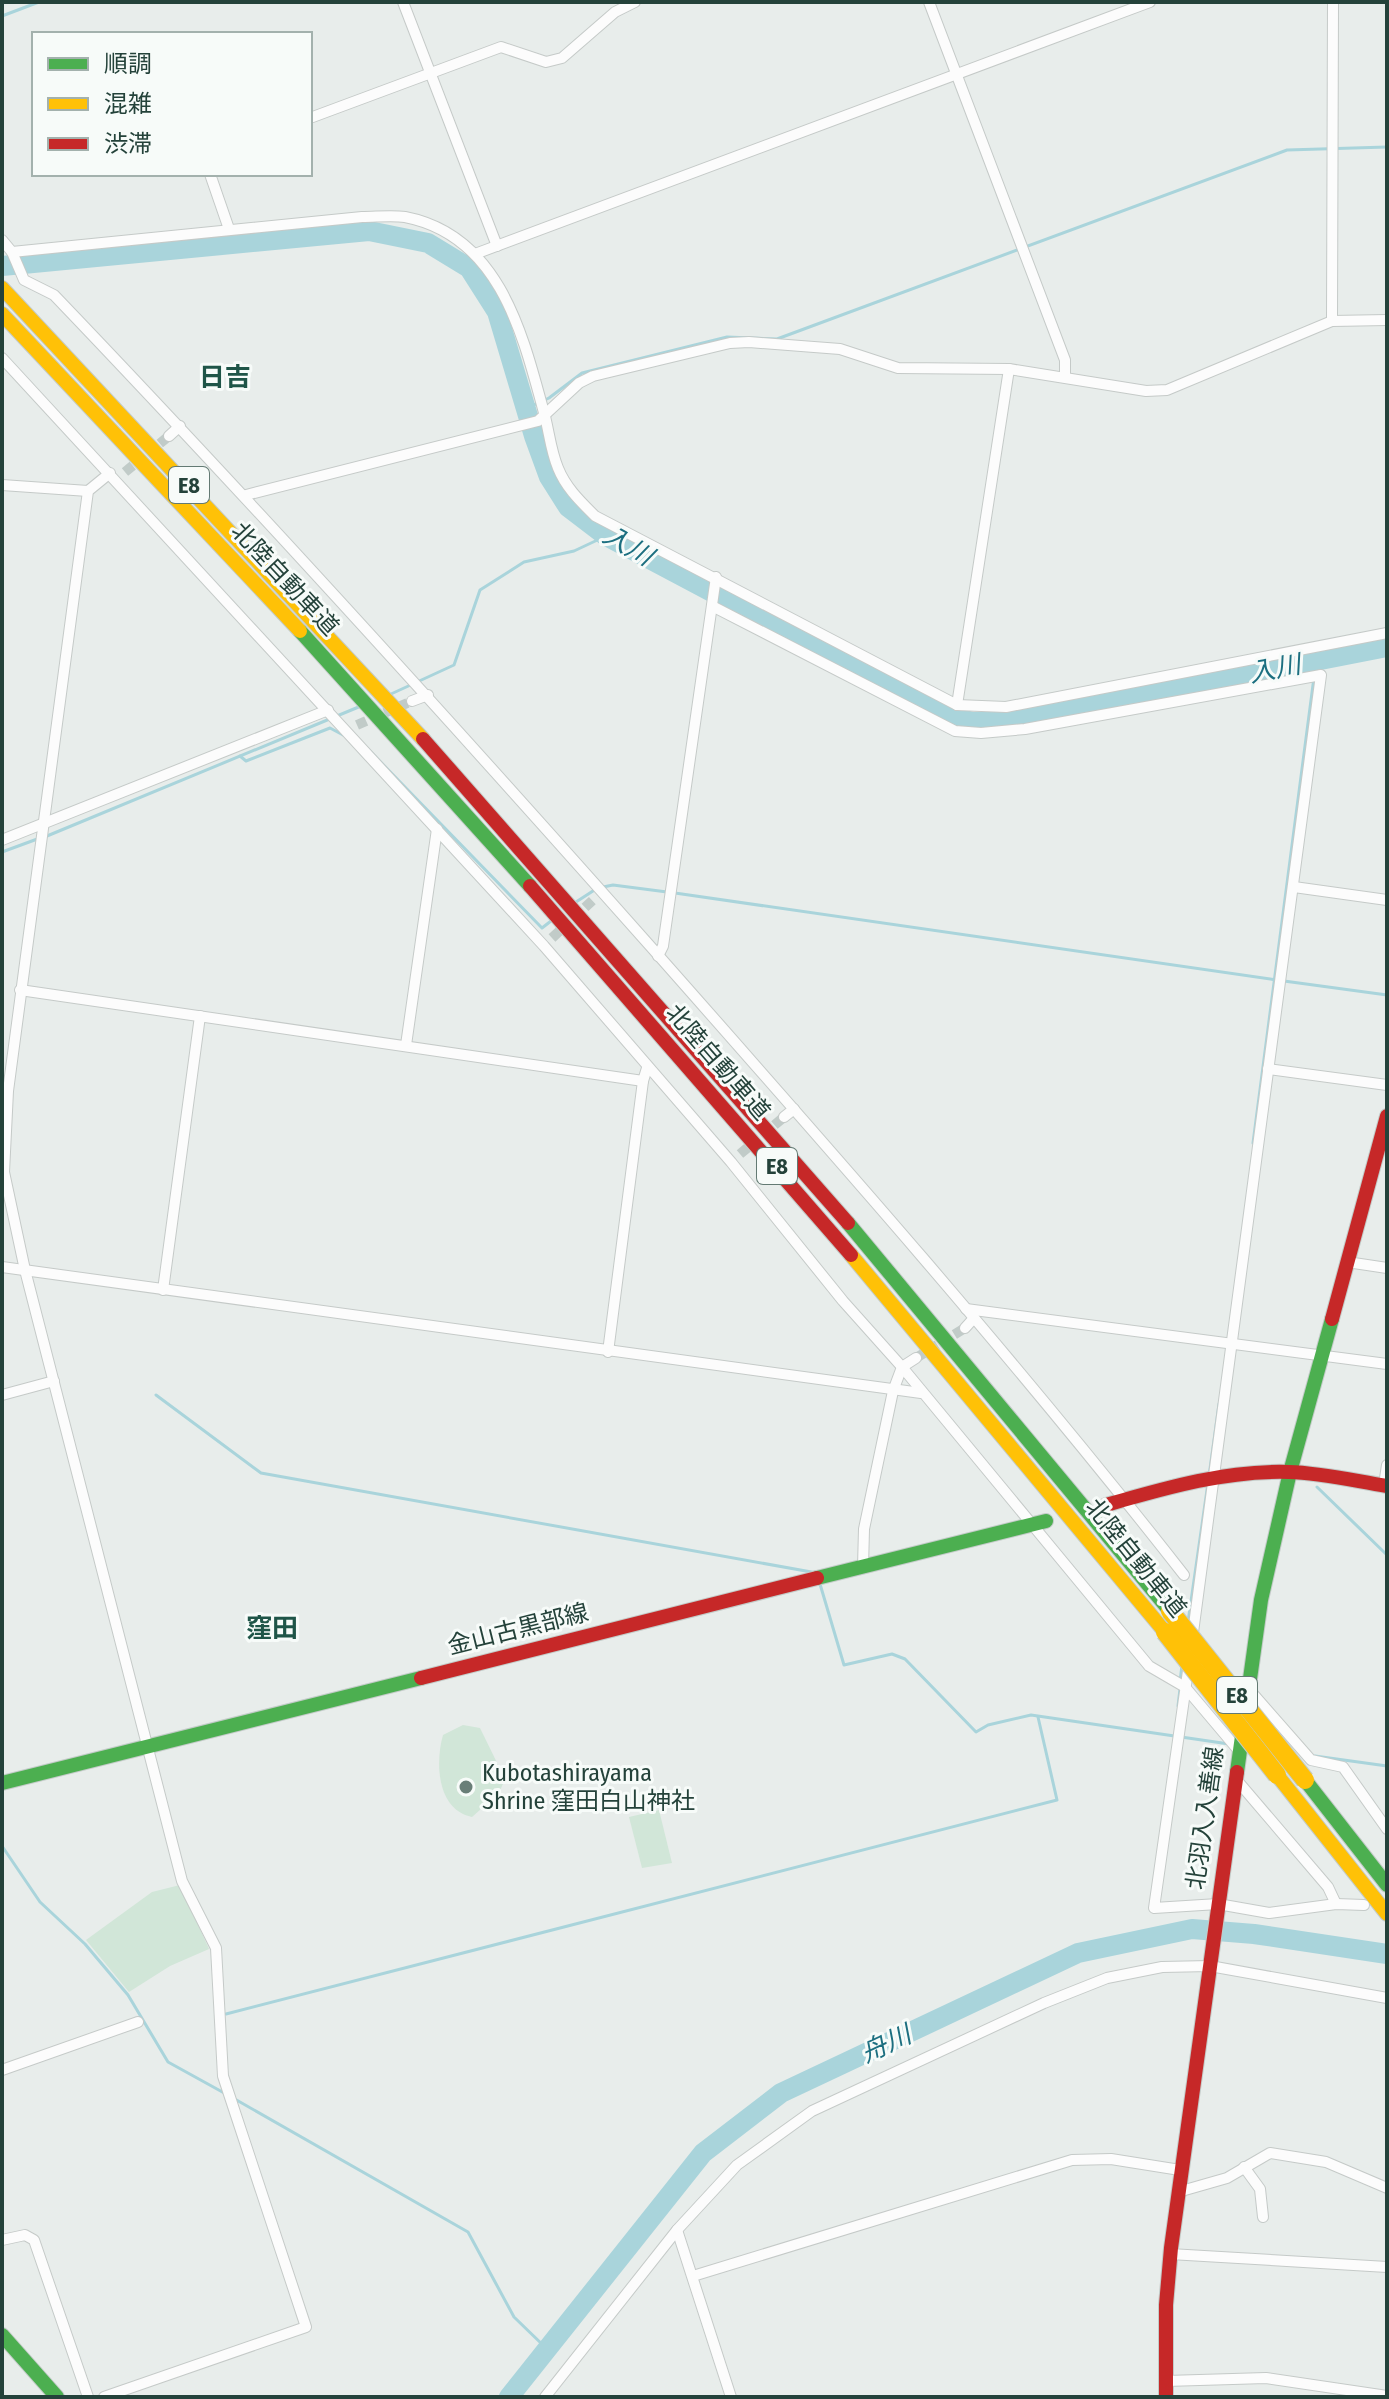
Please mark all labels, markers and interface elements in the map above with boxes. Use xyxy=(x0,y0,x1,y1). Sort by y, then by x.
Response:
legend xyxy=(32,32,312,176)
text: 順調 xyxy=(104,50,152,78)
text: 混雑 xyxy=(104,90,152,118)
text: 渋滞 xyxy=(104,130,152,158)
district label: 日吉 xyxy=(199,362,251,393)
road number: E8 xyxy=(169,467,209,503)
street label: 北陸自動車道 xyxy=(226,517,344,641)
water label: 入川 xyxy=(598,520,661,574)
water label: 入川 xyxy=(1247,648,1306,689)
street label: 北陸自動車道 xyxy=(660,998,776,1126)
road number: E8 xyxy=(757,1148,797,1184)
street label: 北陸自動車道 xyxy=(1080,1493,1192,1623)
street label: 金山古黒部線 xyxy=(445,1598,591,1660)
district label: 窪田 xyxy=(246,1613,298,1644)
road number: E8 xyxy=(1217,1677,1257,1713)
street label: 北羽入入善線 xyxy=(1181,1745,1229,1891)
place label: Kubotashirayama Shrine 窪田白山神社 xyxy=(482,1759,695,1815)
marker: Kubotashirayama Shrine 窪田白山神社 xyxy=(457,1778,475,1796)
water label: 舟川 xyxy=(856,2018,919,2069)

